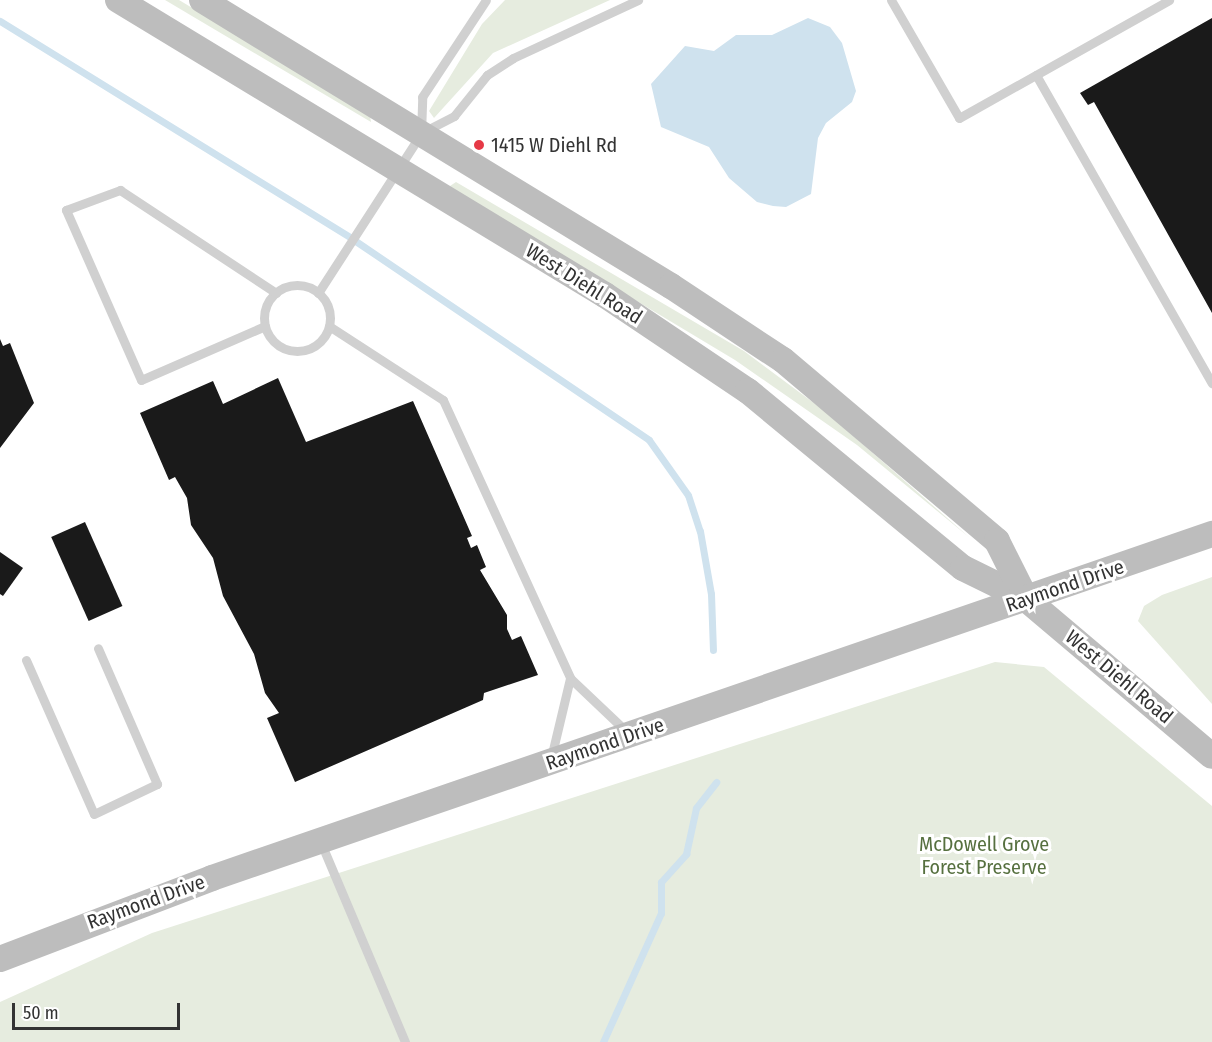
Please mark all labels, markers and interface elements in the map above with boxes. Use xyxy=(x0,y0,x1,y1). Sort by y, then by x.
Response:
place label: 1415 W Diehl Rd xyxy=(491,133,617,157)
marker: 1415 W Diehl Rd xyxy=(472,138,486,152)
street label: West Diehl Road xyxy=(521,239,647,329)
street label: Raymond Drive xyxy=(1003,555,1127,617)
street label: West Diehl Road xyxy=(1060,625,1178,729)
street label: Raymond Drive xyxy=(543,713,667,775)
park label: McDowell Grove Forest Preserve xyxy=(919,833,1049,880)
street label: Raymond Drive xyxy=(84,870,208,934)
scale bar xyxy=(15,991,183,1029)
text: 50 m xyxy=(23,1002,59,1024)

